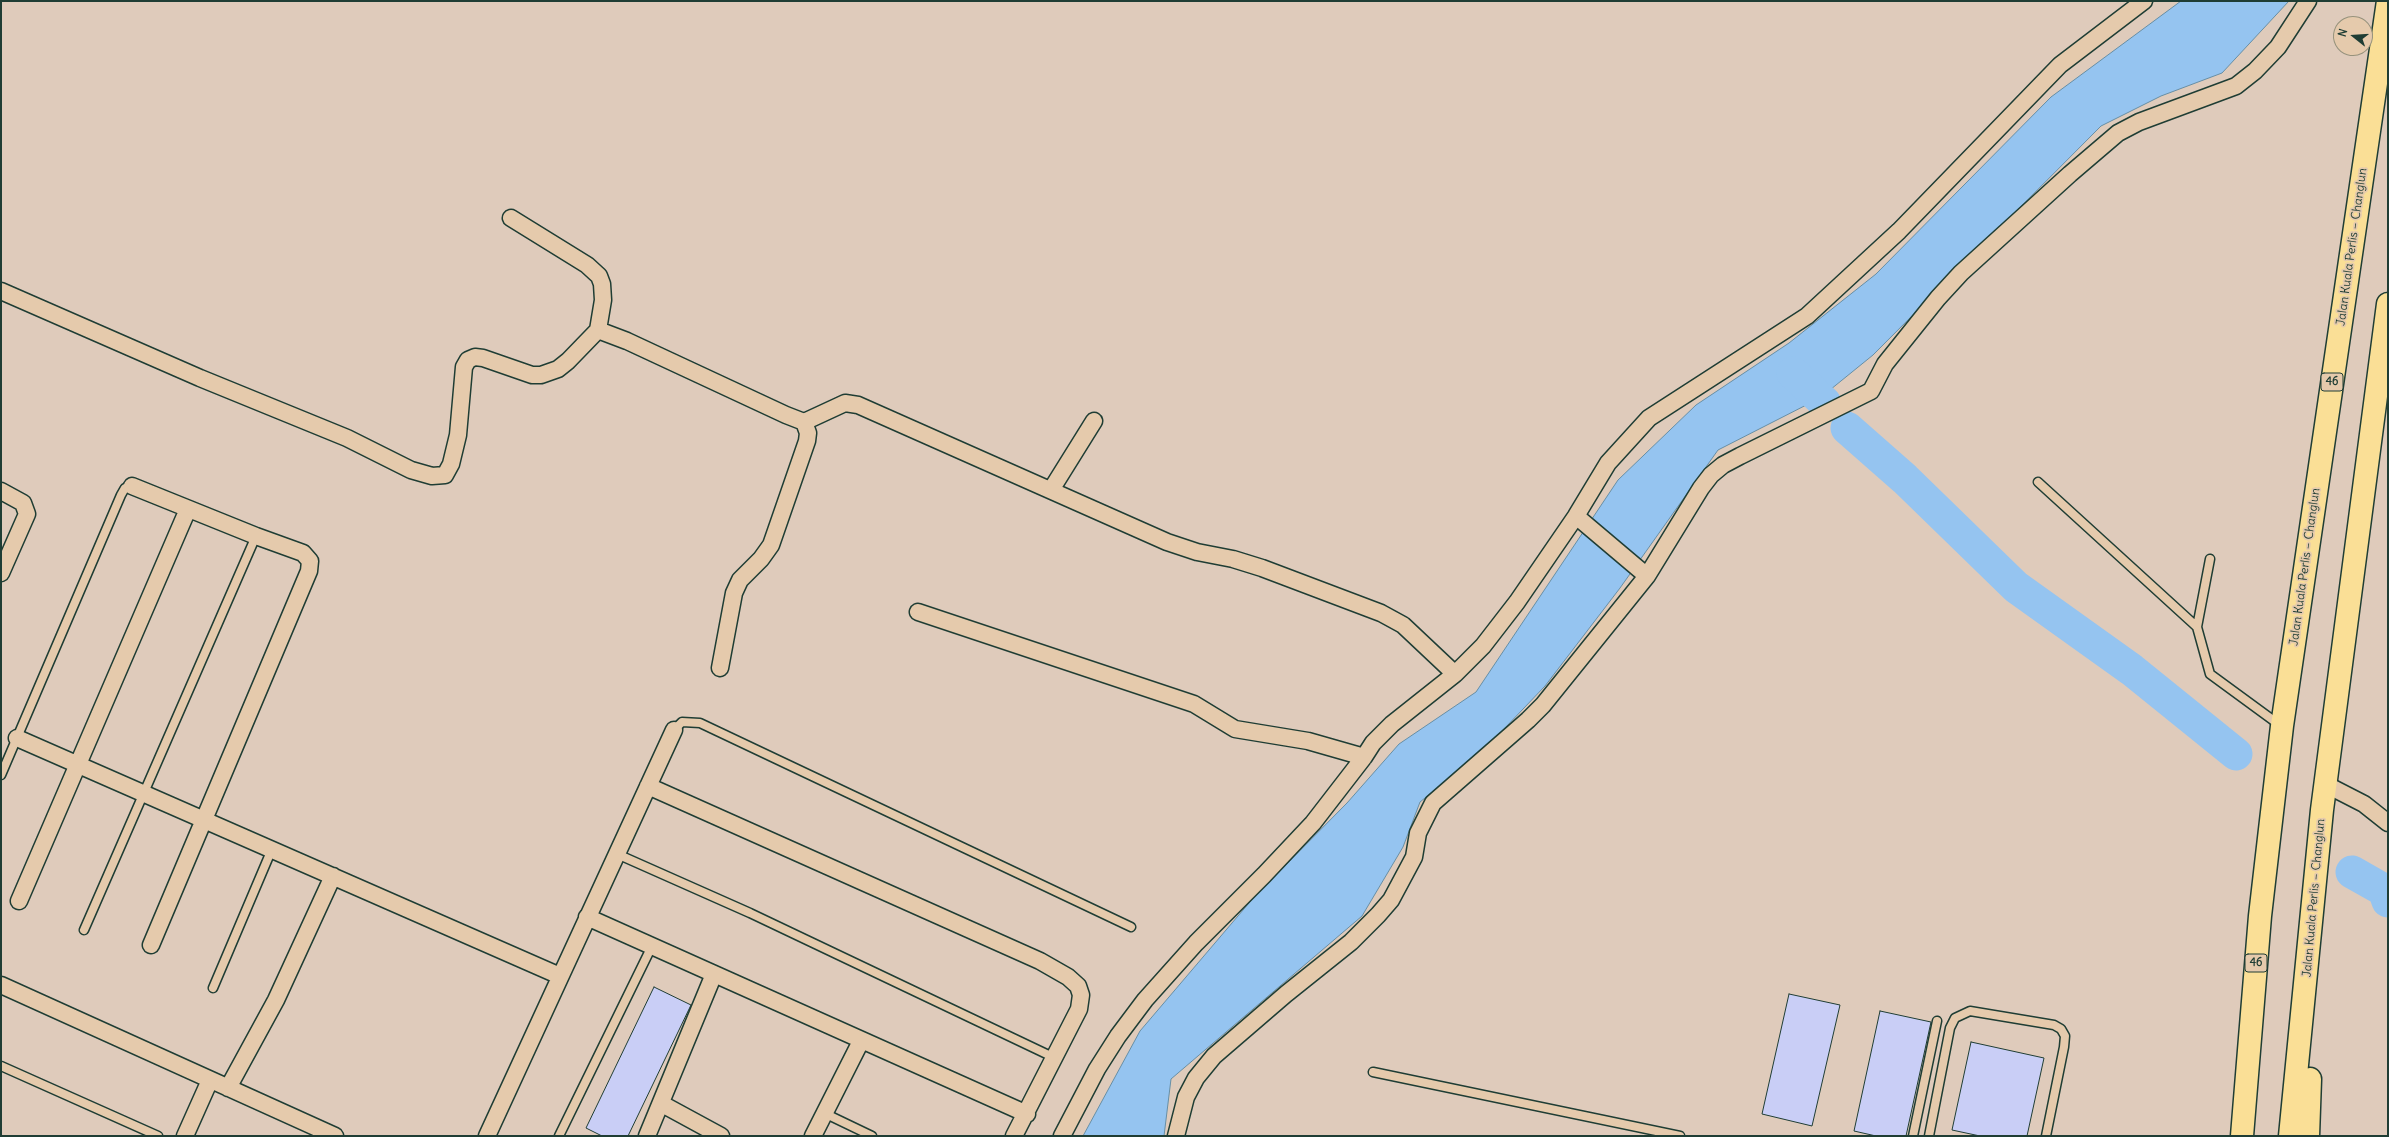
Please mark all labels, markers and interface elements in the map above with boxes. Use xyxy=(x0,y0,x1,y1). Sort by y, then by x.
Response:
north arrow xyxy=(2333,16,2373,56)
text: N xyxy=(2335,27,2350,38)
street label: Jalan Kuala Perlis – Changlun xyxy=(2334,167,2370,327)
road number: 46 xyxy=(2321,373,2343,391)
street label: Jalan Kuala Perlis – Changlun xyxy=(2287,487,2323,647)
street label: Jalan Kuala Perlis – Changlun xyxy=(2300,818,2328,978)
road number: 46 xyxy=(2245,954,2267,972)

